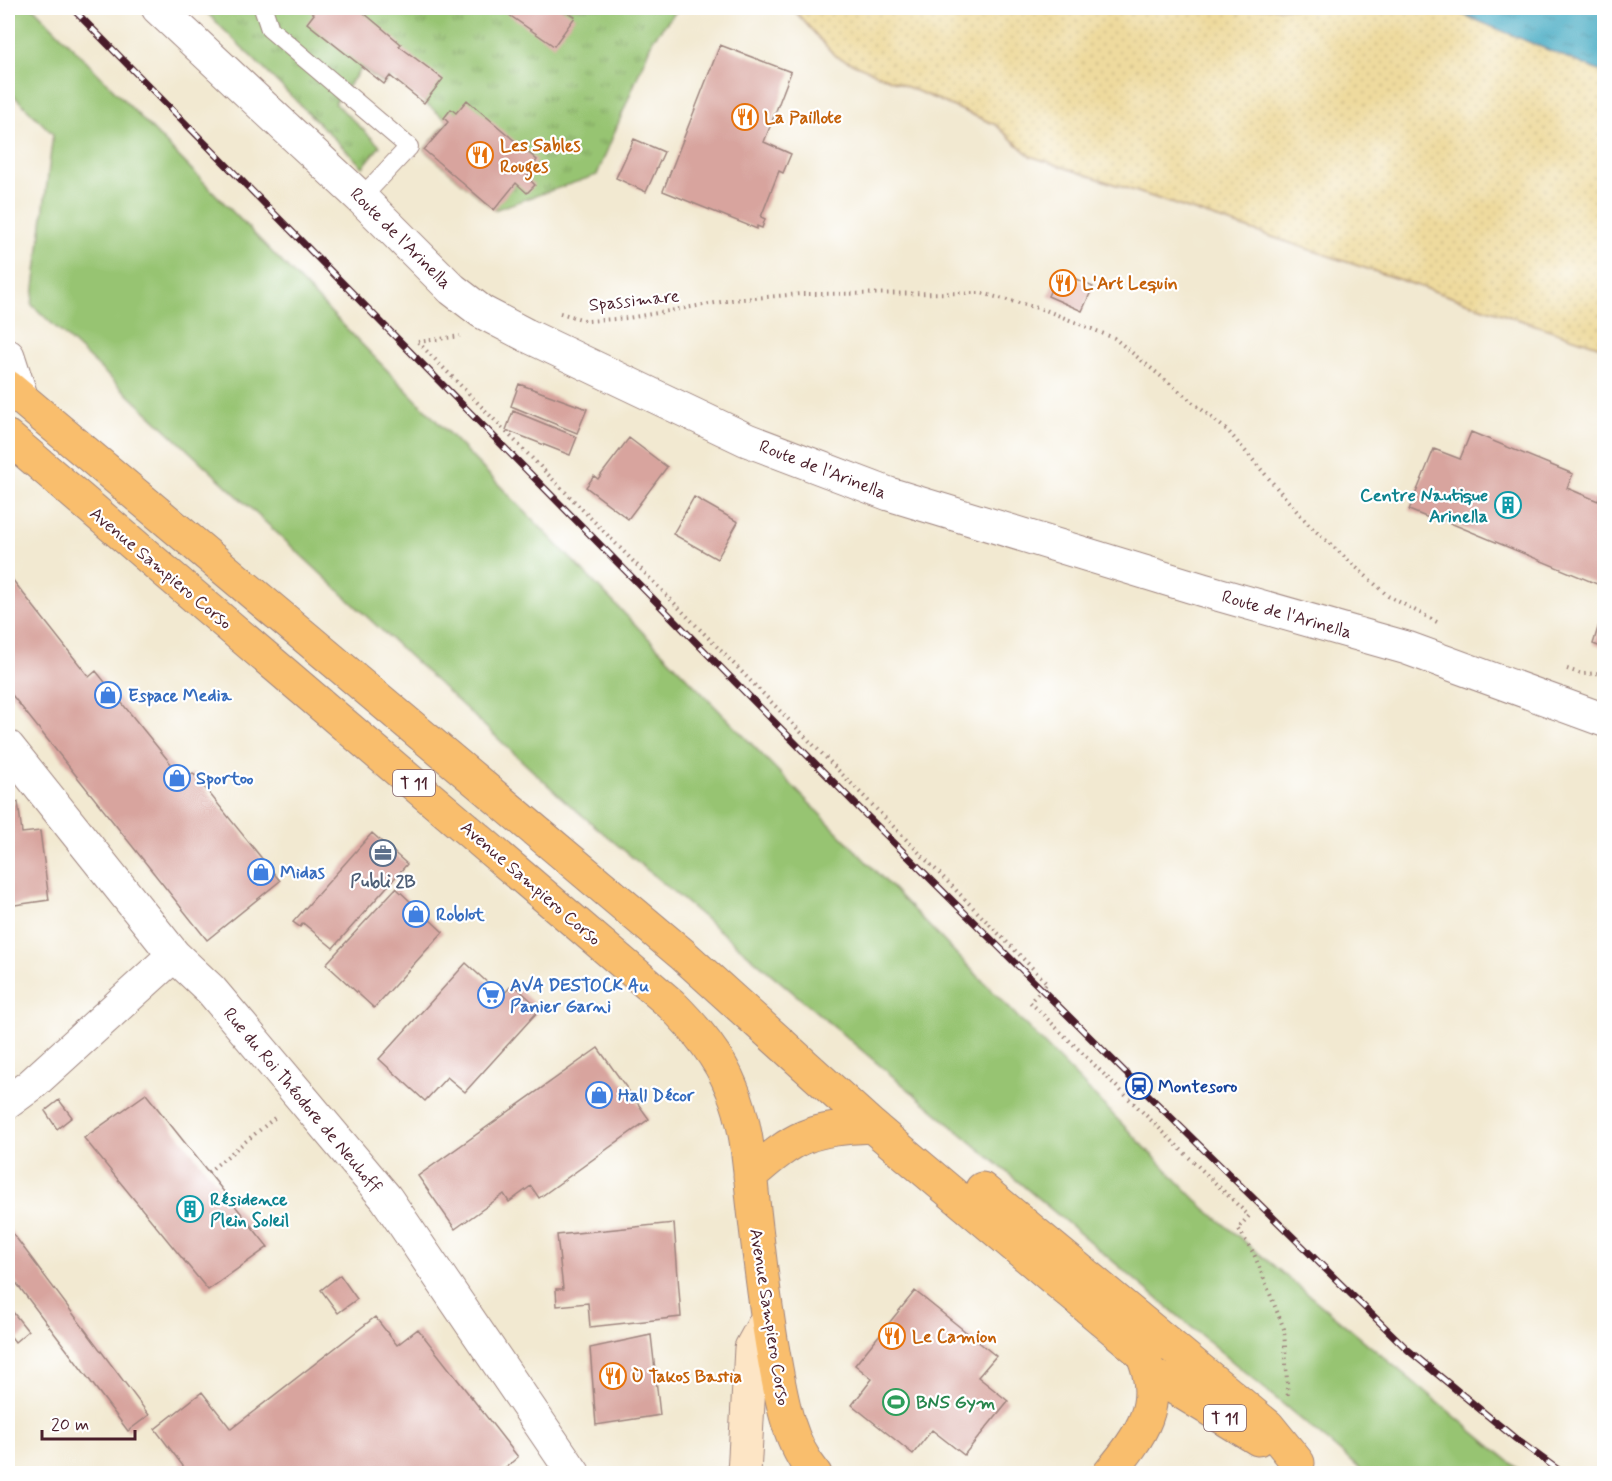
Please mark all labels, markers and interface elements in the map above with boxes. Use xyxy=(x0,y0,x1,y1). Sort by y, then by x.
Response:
restaurant icon: La Paillote xyxy=(730,102,760,132)
place label: La Paillote xyxy=(764,106,842,130)
place label: Les Sables Rouges xyxy=(500,134,581,181)
restaurant icon: Les Sables Rouges xyxy=(465,140,495,170)
street label: Route de l'Arinella xyxy=(344,183,456,295)
restaurant icon: L'Art Lequin xyxy=(1048,268,1078,298)
place label: L'Art Lequin xyxy=(1082,272,1178,296)
street label: Spassimare xyxy=(588,284,681,318)
street label: Route de l'Arinella xyxy=(756,435,890,505)
place label: Centre Nautique Arinella xyxy=(1360,484,1488,529)
building icon: Centre Nautique Arinella xyxy=(1493,490,1523,520)
street label: Avenue Sampiero Corso xyxy=(84,502,237,635)
street label: Route de l'Arinella xyxy=(1219,585,1355,645)
shop icon: Espace Media xyxy=(93,680,123,710)
place label: Espace Media xyxy=(128,684,233,708)
shop icon: Sportoo xyxy=(162,763,192,793)
place label: Sportoo xyxy=(196,767,253,791)
road number: T 11 xyxy=(393,770,435,796)
street label: Avenue Sampiero Corso xyxy=(455,816,606,951)
office icon: Publi 2B xyxy=(368,838,398,868)
shop icon: Midas xyxy=(246,857,276,887)
place label: Midas xyxy=(280,861,325,885)
place label: Publi 2B xyxy=(350,870,416,894)
shop icon: Roblot xyxy=(401,899,431,929)
place label: Roblot xyxy=(436,903,485,927)
place label: AVA DESTOCK Au Panier Garni xyxy=(510,974,649,1019)
supermarket icon: AVA DESTOCK Au Panier Garni xyxy=(476,980,506,1010)
street label: Rue du Roi Théodore de Neuhoff xyxy=(217,1003,387,1199)
station icon: Montesoro xyxy=(1124,1071,1154,1101)
place label: Montesoro xyxy=(1158,1075,1238,1099)
shop icon: Hall Décor xyxy=(584,1080,614,1110)
place label: Hall Décor xyxy=(618,1084,695,1108)
place label: Résidence Plein Soleil xyxy=(210,1188,289,1233)
building icon: Résidence Plein Soleil xyxy=(175,1194,205,1224)
street label: Avenue Sampiero Corso xyxy=(743,1227,795,1407)
restaurant icon: Le Camion xyxy=(877,1321,907,1351)
place label: Le Camion xyxy=(912,1325,997,1349)
restaurant icon: Ù Takos Bastia xyxy=(598,1361,628,1391)
place label: Ù Takos Bastia xyxy=(632,1365,742,1389)
sports icon: BNS Gym xyxy=(881,1387,911,1417)
place label: BNS Gym xyxy=(916,1391,996,1415)
scale bar xyxy=(42,1403,135,1441)
road number: T 11 xyxy=(1204,1405,1246,1431)
text: 20 m xyxy=(51,1413,89,1437)

